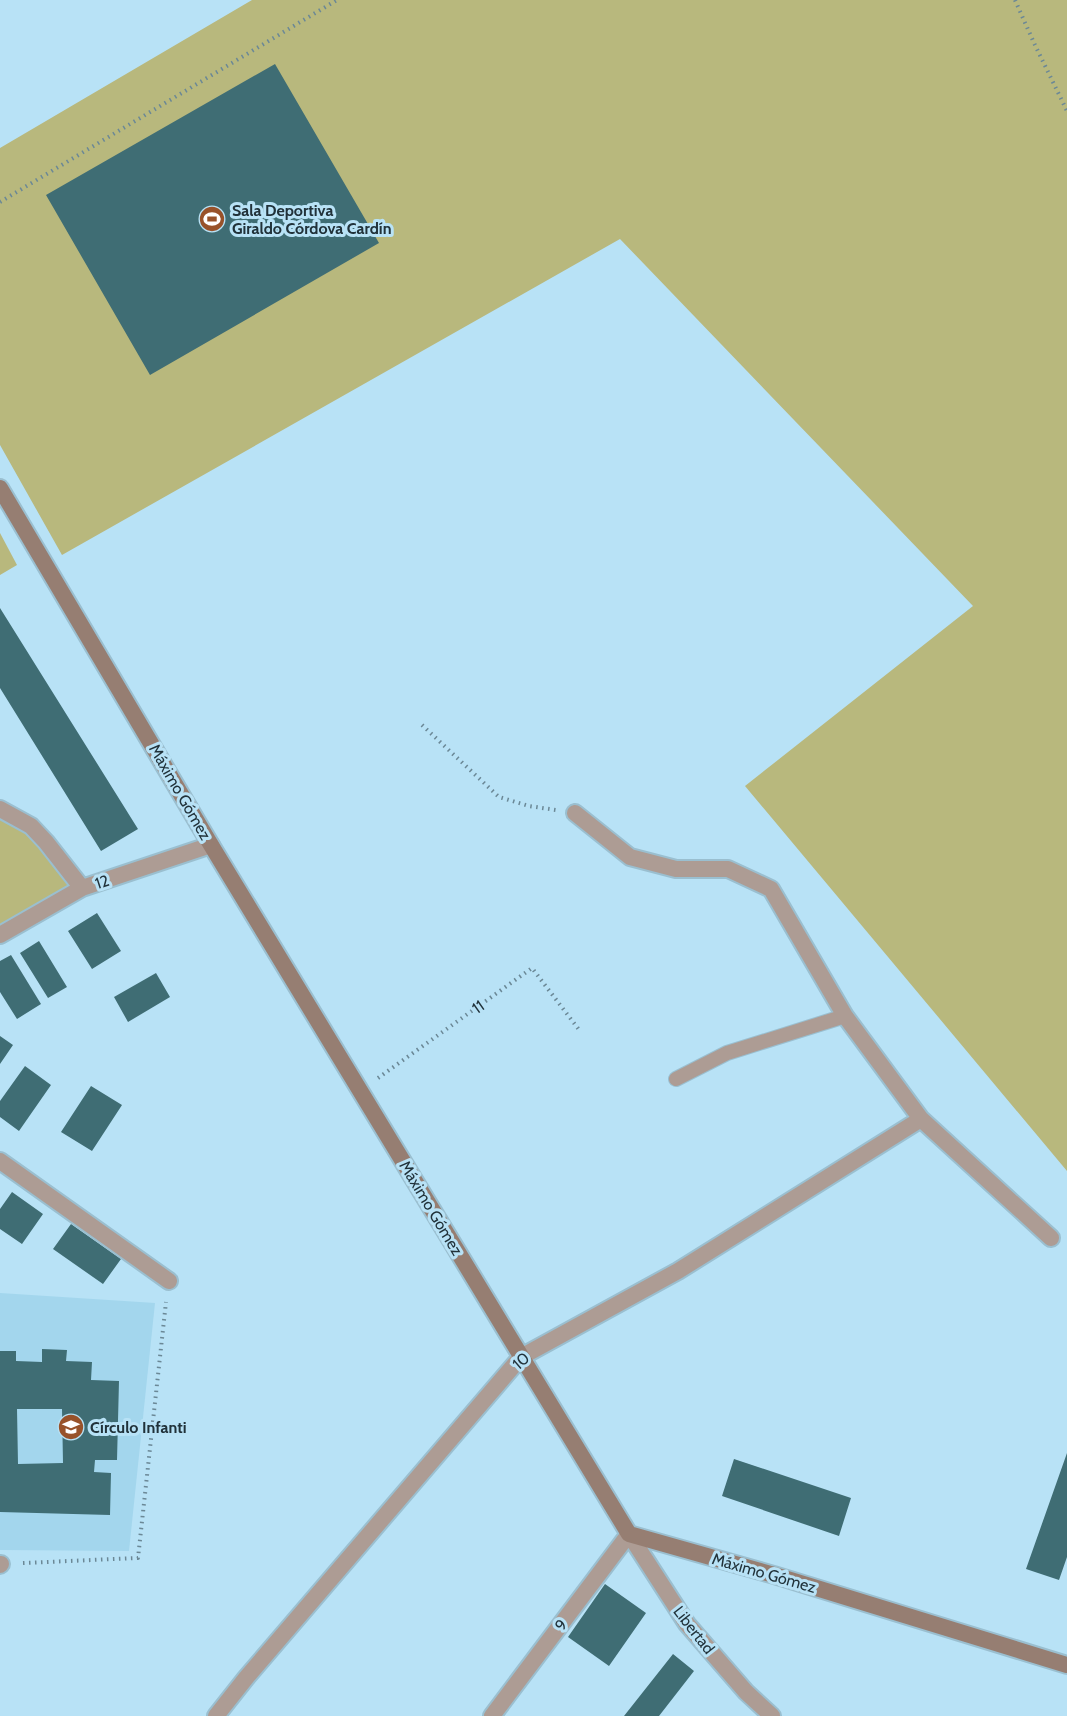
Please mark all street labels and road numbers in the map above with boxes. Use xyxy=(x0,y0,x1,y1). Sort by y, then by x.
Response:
street label: Máximo Gómez xyxy=(145,741,215,844)
street label: 12 xyxy=(93,871,111,893)
street label: 11 xyxy=(468,996,488,1018)
street label: Máximo Gómez xyxy=(395,1157,467,1259)
street label: 10 xyxy=(509,1348,533,1374)
street label: Máximo Gómez xyxy=(710,1549,819,1597)
street label: Libertad xyxy=(669,1602,719,1658)
street label: 9 xyxy=(551,1616,571,1634)

